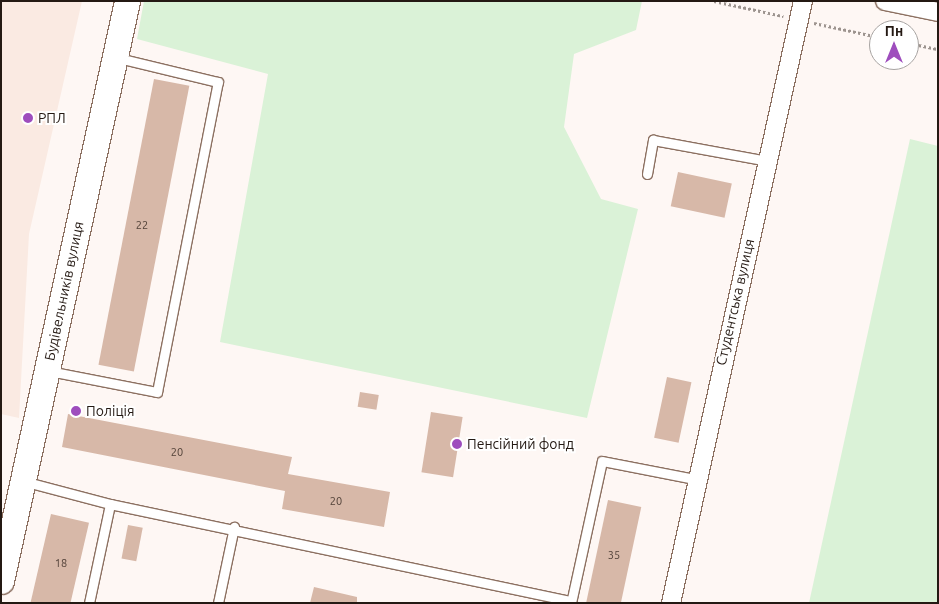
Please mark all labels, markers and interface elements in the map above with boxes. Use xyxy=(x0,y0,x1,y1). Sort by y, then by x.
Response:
north arrow xyxy=(869,20,919,70)
text: Пн xyxy=(885,23,903,39)
place label: РПЛ xyxy=(38,110,66,126)
marker: РПЛ xyxy=(22,112,34,124)
house number: 22 xyxy=(136,218,148,232)
street label: Будівельників вулиця xyxy=(41,220,87,362)
street label: Студентська вулиця xyxy=(712,237,758,367)
place label: Поліція xyxy=(86,403,135,419)
marker: Поліція xyxy=(70,405,82,417)
place label: Пенсійний фонд xyxy=(467,436,574,452)
marker: Пенсійний фонд xyxy=(451,438,463,450)
house number: 20 xyxy=(171,445,183,459)
house number: 20 xyxy=(330,494,342,508)
house number: 35 xyxy=(608,548,620,562)
house number: 18 xyxy=(55,556,67,570)

